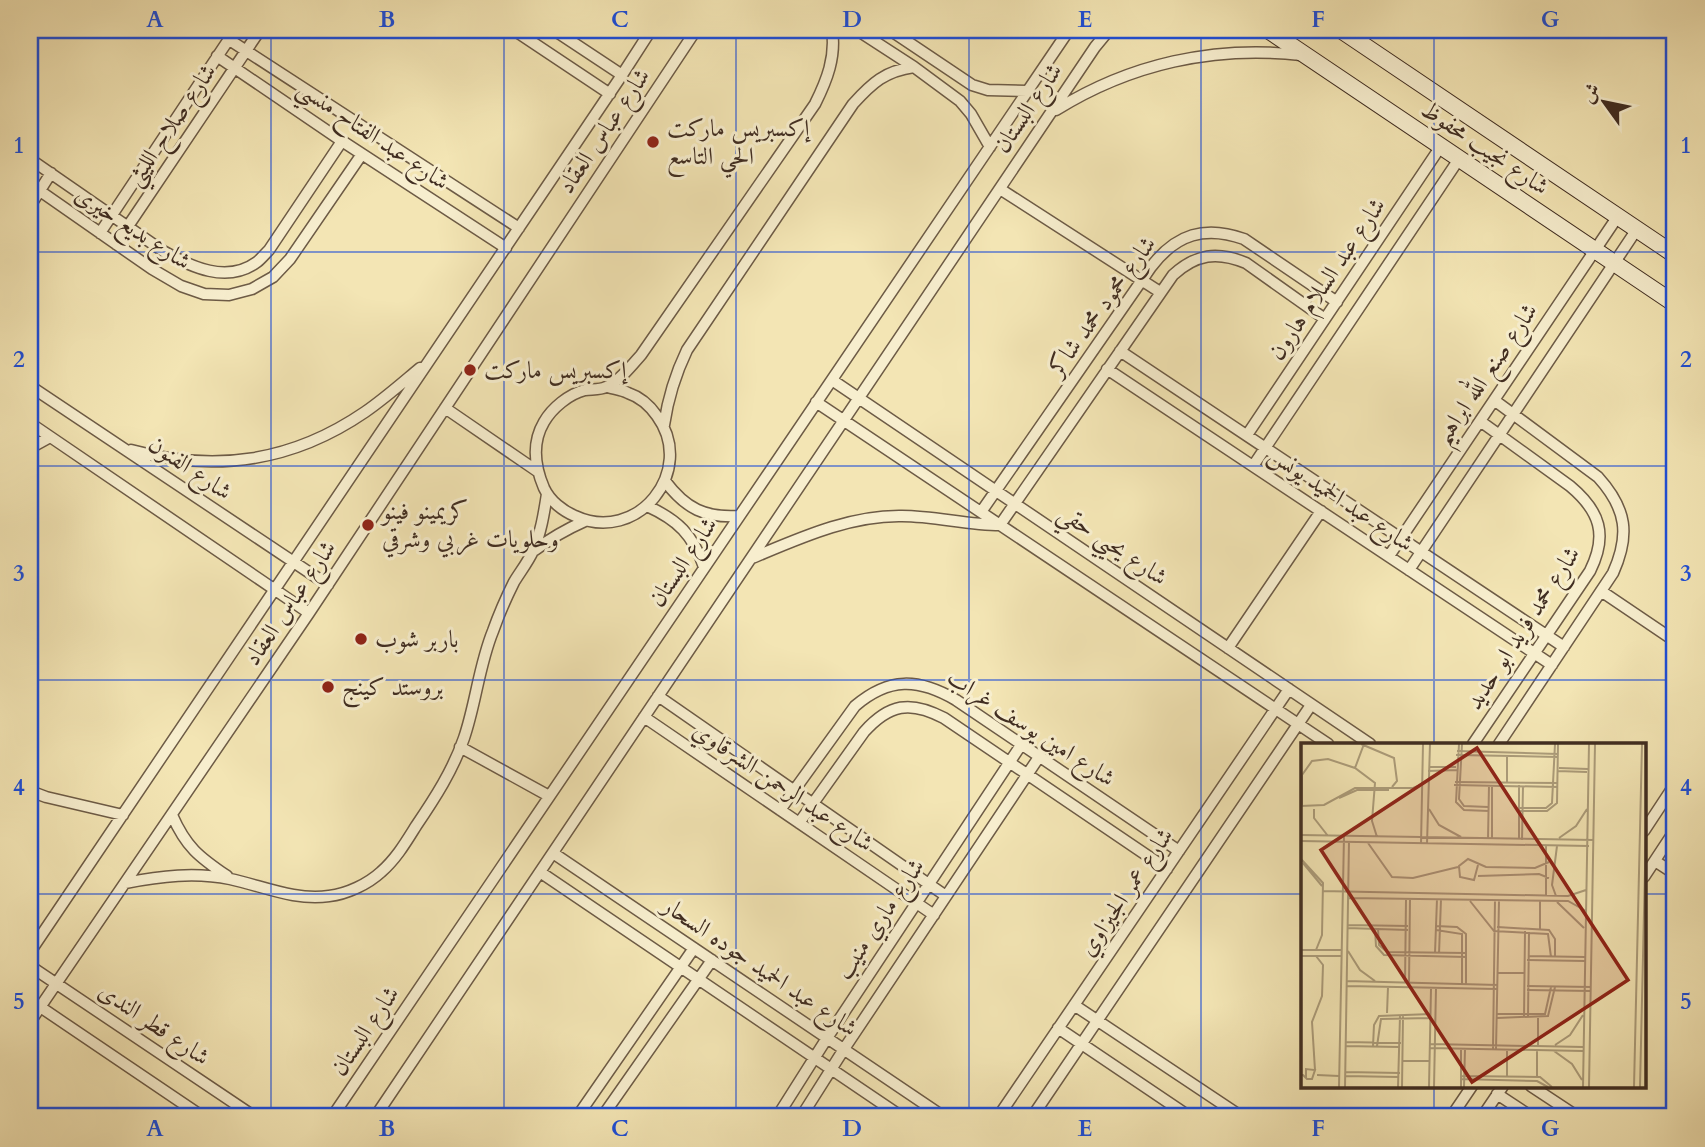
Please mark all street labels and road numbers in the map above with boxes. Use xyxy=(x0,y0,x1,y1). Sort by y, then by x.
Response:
street label: شارع البستان xyxy=(986,56,1073,161)
street label: شارع صلاح الليثي xyxy=(118,57,228,196)
street label: شارع عباس العقاد xyxy=(550,62,661,202)
street label: شارع عبد الفتاح منسي xyxy=(288,72,456,202)
street label: شارع نجيب محفوظ xyxy=(1413,93,1556,206)
street label: شارع بديع خيرى xyxy=(66,178,198,282)
street label: شارع عبد السلام هارون xyxy=(1260,191,1397,369)
street label: شارع محمود محمد شاكر xyxy=(1038,229,1167,387)
street label: شارع صنع الله ابراهيم xyxy=(1424,295,1551,455)
street label: شارع الفنون xyxy=(140,428,238,511)
street label: شارع عبد الحميد يونس xyxy=(1260,438,1420,562)
street label: شارع يحيي حقي xyxy=(1049,496,1174,599)
street label: شارع البستان xyxy=(641,510,728,615)
street label: شارع عباس العقاد xyxy=(236,534,347,674)
street label: شارع محمد فريد ابو حديد xyxy=(1458,540,1591,718)
street label: شارع امين يوسف غراب xyxy=(939,661,1122,797)
street label: شارع عبد الرحمن الشرقاوي xyxy=(684,714,880,862)
street label: شارع عمر الجيزاوي xyxy=(1071,821,1184,965)
street label: شارع ماري منيب xyxy=(827,852,935,988)
street label: شارع عبد الحميد جوده السحار xyxy=(653,888,864,1047)
street label: شارع قطر الندى xyxy=(90,975,216,1076)
street label: شارع البستان xyxy=(323,979,410,1084)

